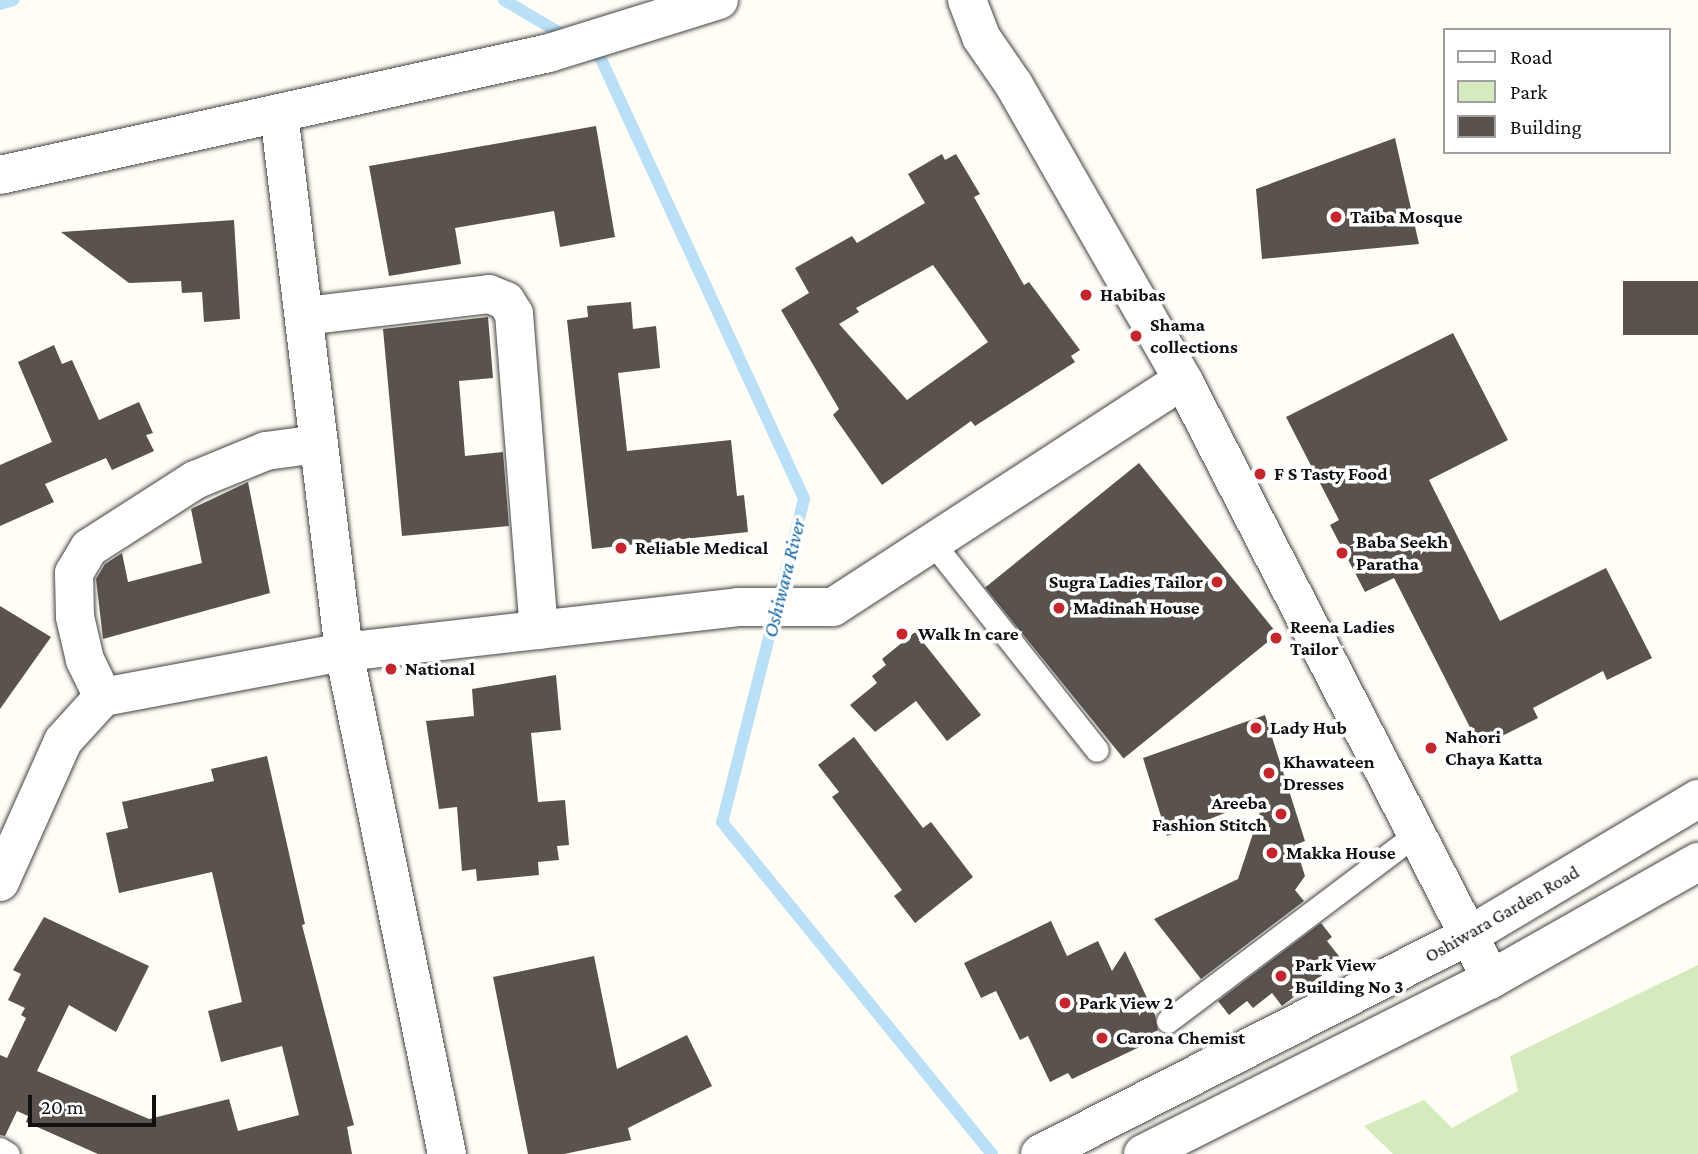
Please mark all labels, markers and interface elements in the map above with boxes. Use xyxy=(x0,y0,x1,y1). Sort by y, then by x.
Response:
legend xyxy=(1442,28,1670,154)
text: Road xyxy=(1510,45,1553,69)
text: Park xyxy=(1510,80,1547,104)
text: Building xyxy=(1510,115,1582,139)
place label: Taiba Mosque xyxy=(1350,206,1463,228)
marker: Taiba Mosque xyxy=(1328,209,1344,225)
place label: Habibas xyxy=(1100,284,1165,306)
marker: Habibas xyxy=(1078,287,1094,303)
place label: Shama collections xyxy=(1150,314,1238,358)
marker: Shama collections xyxy=(1128,328,1144,344)
place label: F S Tasty Food xyxy=(1274,463,1388,485)
marker: F S Tasty Food xyxy=(1252,466,1268,482)
water label: Oshiwara River xyxy=(757,516,811,640)
place label: Baba Seekh Paratha xyxy=(1356,531,1448,575)
place label: Reliable Medical xyxy=(635,537,768,559)
marker: Reliable Medical xyxy=(613,540,629,556)
marker: Baba Seekh Paratha xyxy=(1334,545,1350,561)
place label: Sugra Ladies Tailor xyxy=(1049,571,1203,593)
marker: Sugra Ladies Tailor xyxy=(1209,574,1225,590)
place label: Madinah House xyxy=(1073,597,1200,619)
marker: Madinah House xyxy=(1051,600,1067,616)
place label: Reena Ladies Tailor xyxy=(1290,616,1395,660)
place label: Walk In care xyxy=(918,623,1019,645)
marker: Walk In care xyxy=(892,624,912,644)
marker: Reena Ladies Tailor xyxy=(1268,630,1284,646)
place label: National xyxy=(405,658,475,680)
marker: National xyxy=(383,661,399,677)
place label: Lady Hub xyxy=(1270,717,1347,739)
marker: Lady Hub xyxy=(1248,720,1264,736)
place label: Nahori Chaya Katta xyxy=(1445,726,1543,770)
marker: Nahori Chaya Katta xyxy=(1423,740,1439,756)
place label: Khawateen Dresses xyxy=(1283,751,1375,795)
marker: Khawateen Dresses xyxy=(1261,765,1277,781)
place label: Areeba Fashion Stitch xyxy=(1152,792,1267,836)
marker: Areeba Fashion Stitch xyxy=(1273,806,1289,822)
place label: Makka House xyxy=(1286,842,1396,864)
marker: Makka House xyxy=(1264,845,1280,861)
street label: Oshiwara Garden Road xyxy=(1421,860,1583,968)
place label: Park View Building No 3 xyxy=(1295,954,1404,998)
marker: Park View Building No 3 xyxy=(1273,968,1289,984)
place label: Park View 2 xyxy=(1079,992,1174,1014)
marker: Park View 2 xyxy=(1057,995,1073,1011)
place label: Carona Chemist xyxy=(1116,1027,1245,1049)
marker: Carona Chemist xyxy=(1094,1030,1110,1046)
scale bar xyxy=(32,1080,159,1124)
text: 20 m xyxy=(41,1095,84,1119)

